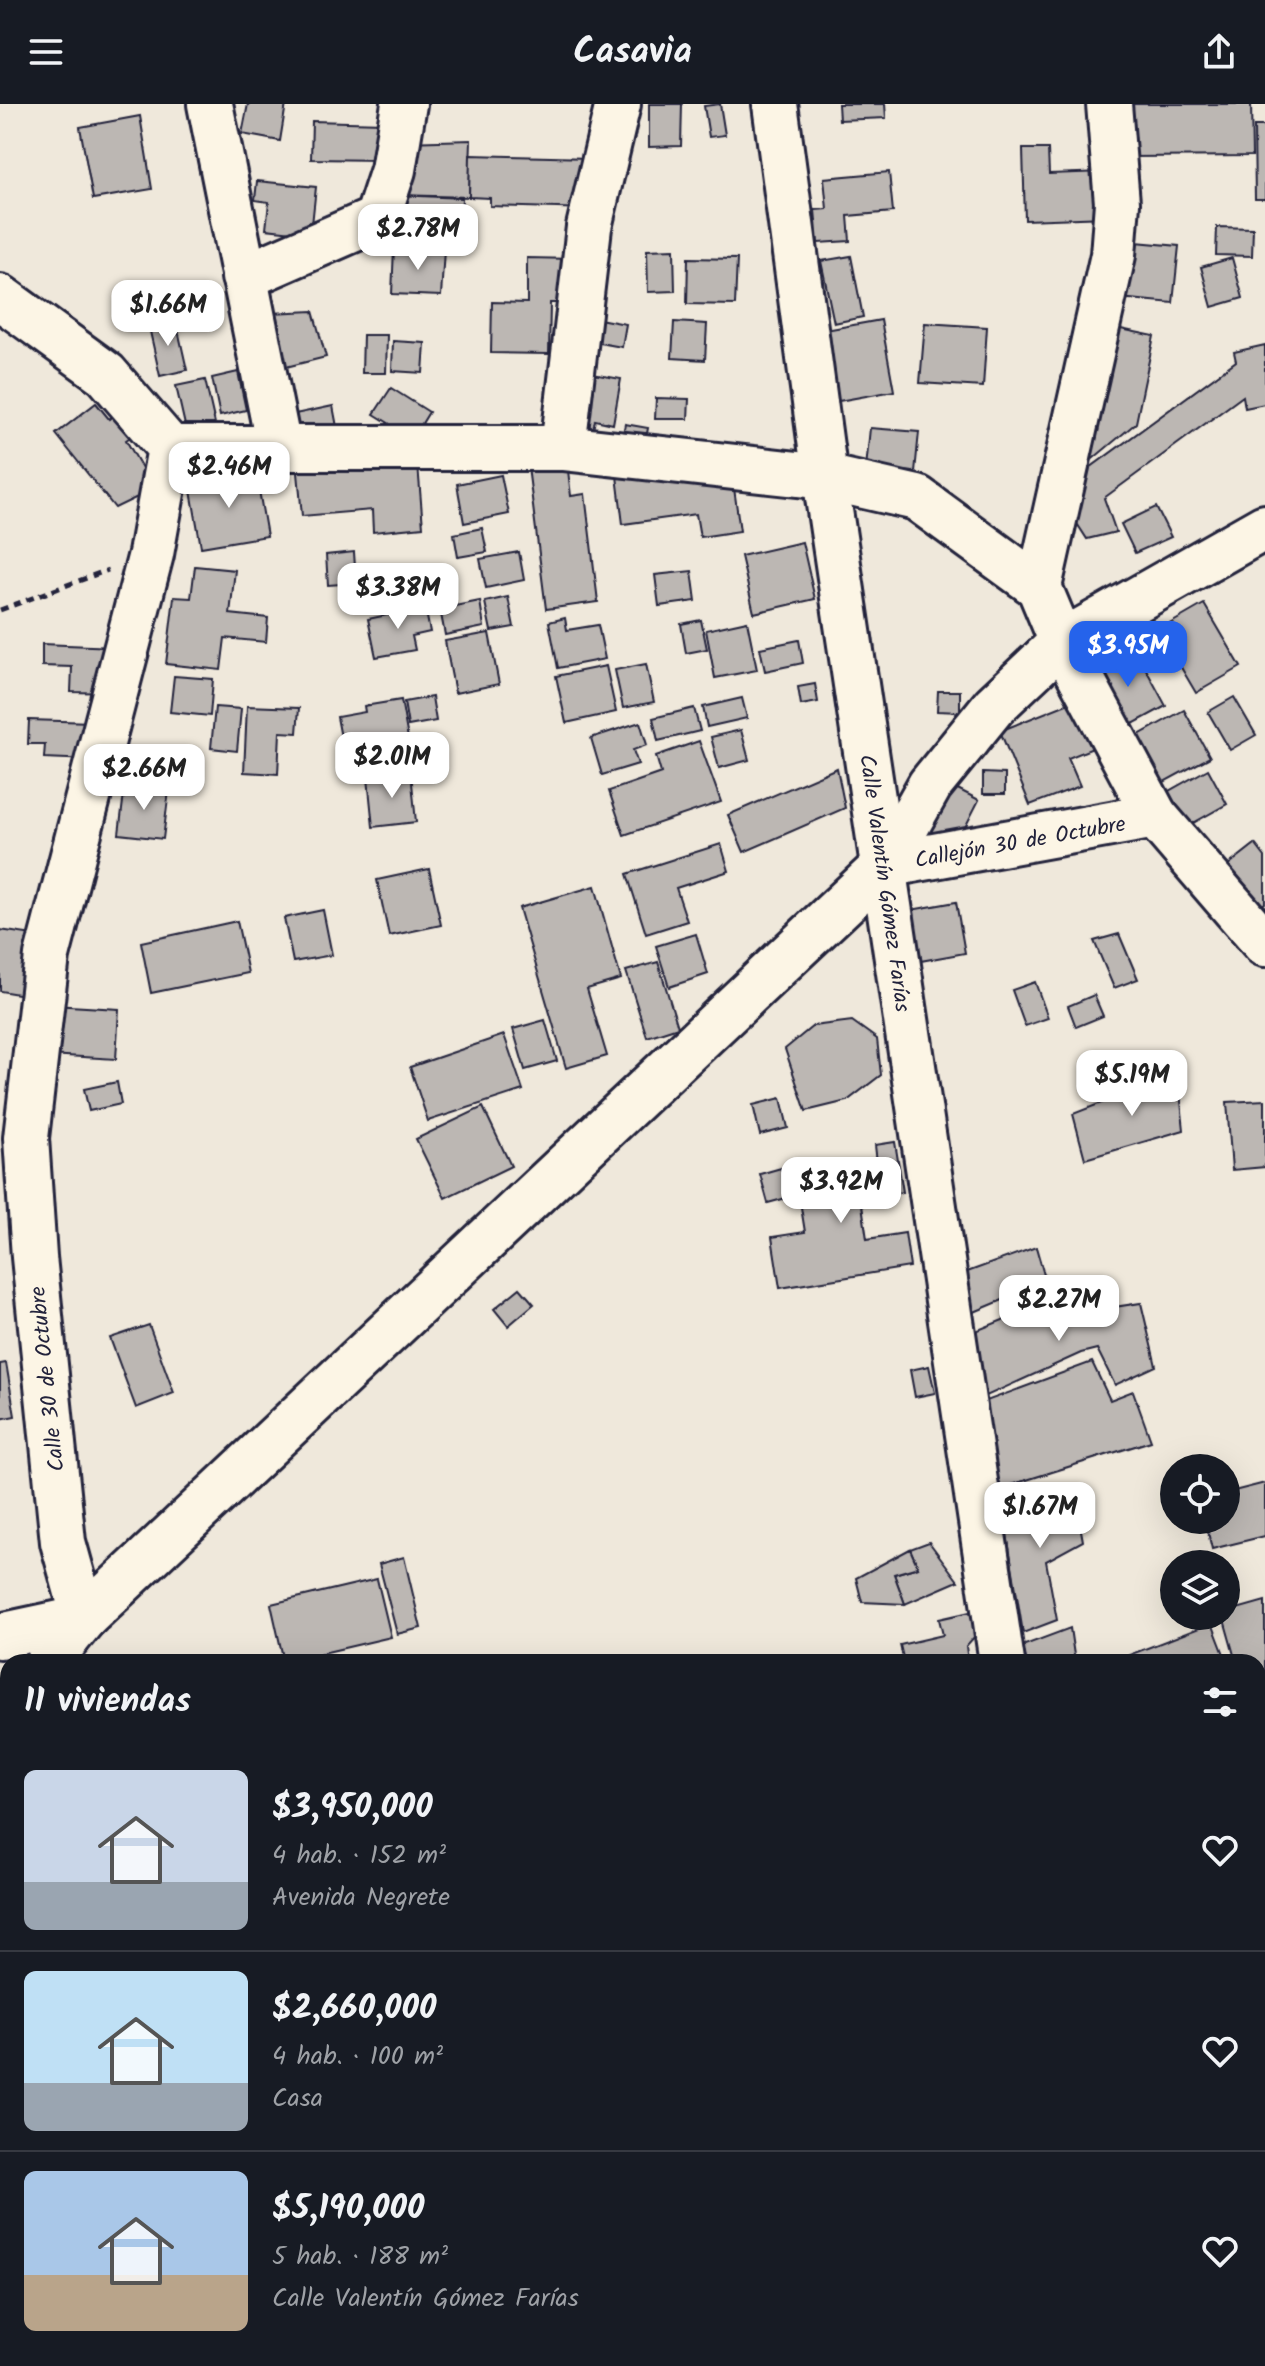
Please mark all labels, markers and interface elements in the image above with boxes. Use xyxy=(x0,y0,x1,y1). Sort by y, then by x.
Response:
text: Casavia xyxy=(573,24,692,81)
icon: menu xyxy=(24,30,68,74)
icon: share xyxy=(1197,30,1241,74)
pin: $2.78M xyxy=(353,204,483,272)
text: $2.78M xyxy=(376,209,460,251)
pin: $1.66M xyxy=(103,280,233,348)
text: $1.66M xyxy=(129,285,207,327)
pin: $2.46M xyxy=(164,442,294,510)
text: $2.46M xyxy=(187,447,271,489)
pin: $3.38M xyxy=(333,563,463,631)
text: $3.38M xyxy=(356,568,441,610)
pin: $3.95M xyxy=(1063,621,1193,689)
text: $3.95M xyxy=(1087,626,1169,668)
pin: $2.01M xyxy=(327,732,457,800)
text: $2.01M xyxy=(353,737,431,779)
pin: $2.66M xyxy=(79,744,209,812)
text: $2.66M xyxy=(102,749,186,791)
street label: Calle Valentín Gómez Farías xyxy=(848,752,919,1015)
street label: Callejón 30 de Octubre xyxy=(912,808,1129,879)
pin: $5.19M xyxy=(1067,1050,1197,1118)
text: $5.19M xyxy=(1094,1055,1170,1097)
pin: $3.92M xyxy=(776,1157,906,1225)
text: $3.92M xyxy=(799,1162,883,1204)
pin: $2.27M xyxy=(994,1275,1124,1343)
text: $2.27M xyxy=(1017,1280,1101,1322)
street label: Calle 30 de Octubre xyxy=(21,1284,76,1473)
map controls xyxy=(1160,1454,1240,1630)
button: locate xyxy=(1160,1454,1240,1534)
pin: $1.67M xyxy=(975,1482,1105,1550)
text: $1.67M xyxy=(1002,1487,1078,1529)
button: layers xyxy=(1160,1550,1240,1630)
text: 11 viviendas xyxy=(24,1675,191,1729)
icon: filters xyxy=(1198,1680,1242,1724)
text: $3,950,000 xyxy=(272,1781,433,1835)
icon: home xyxy=(88,1802,184,1898)
icon: heart xyxy=(1198,1828,1242,1872)
text: 4 hab. · 152 m² xyxy=(272,1835,446,1877)
text: Avenida Negrete xyxy=(272,1877,450,1919)
text: $2,660,000 xyxy=(272,1982,436,2036)
icon: home xyxy=(88,2003,184,2099)
icon: heart xyxy=(1198,2029,1242,2073)
text: 4 hab. · 100 m² xyxy=(272,2036,443,2078)
text: Casa xyxy=(272,2078,323,2120)
text: $5,190,000 xyxy=(272,2182,424,2236)
icon: home xyxy=(88,2203,184,2299)
icon: heart xyxy=(1198,2229,1242,2273)
text: 5 hab. · 188 m² xyxy=(272,2236,448,2278)
text: Calle Valentín Gómez Farías xyxy=(272,2278,579,2320)

